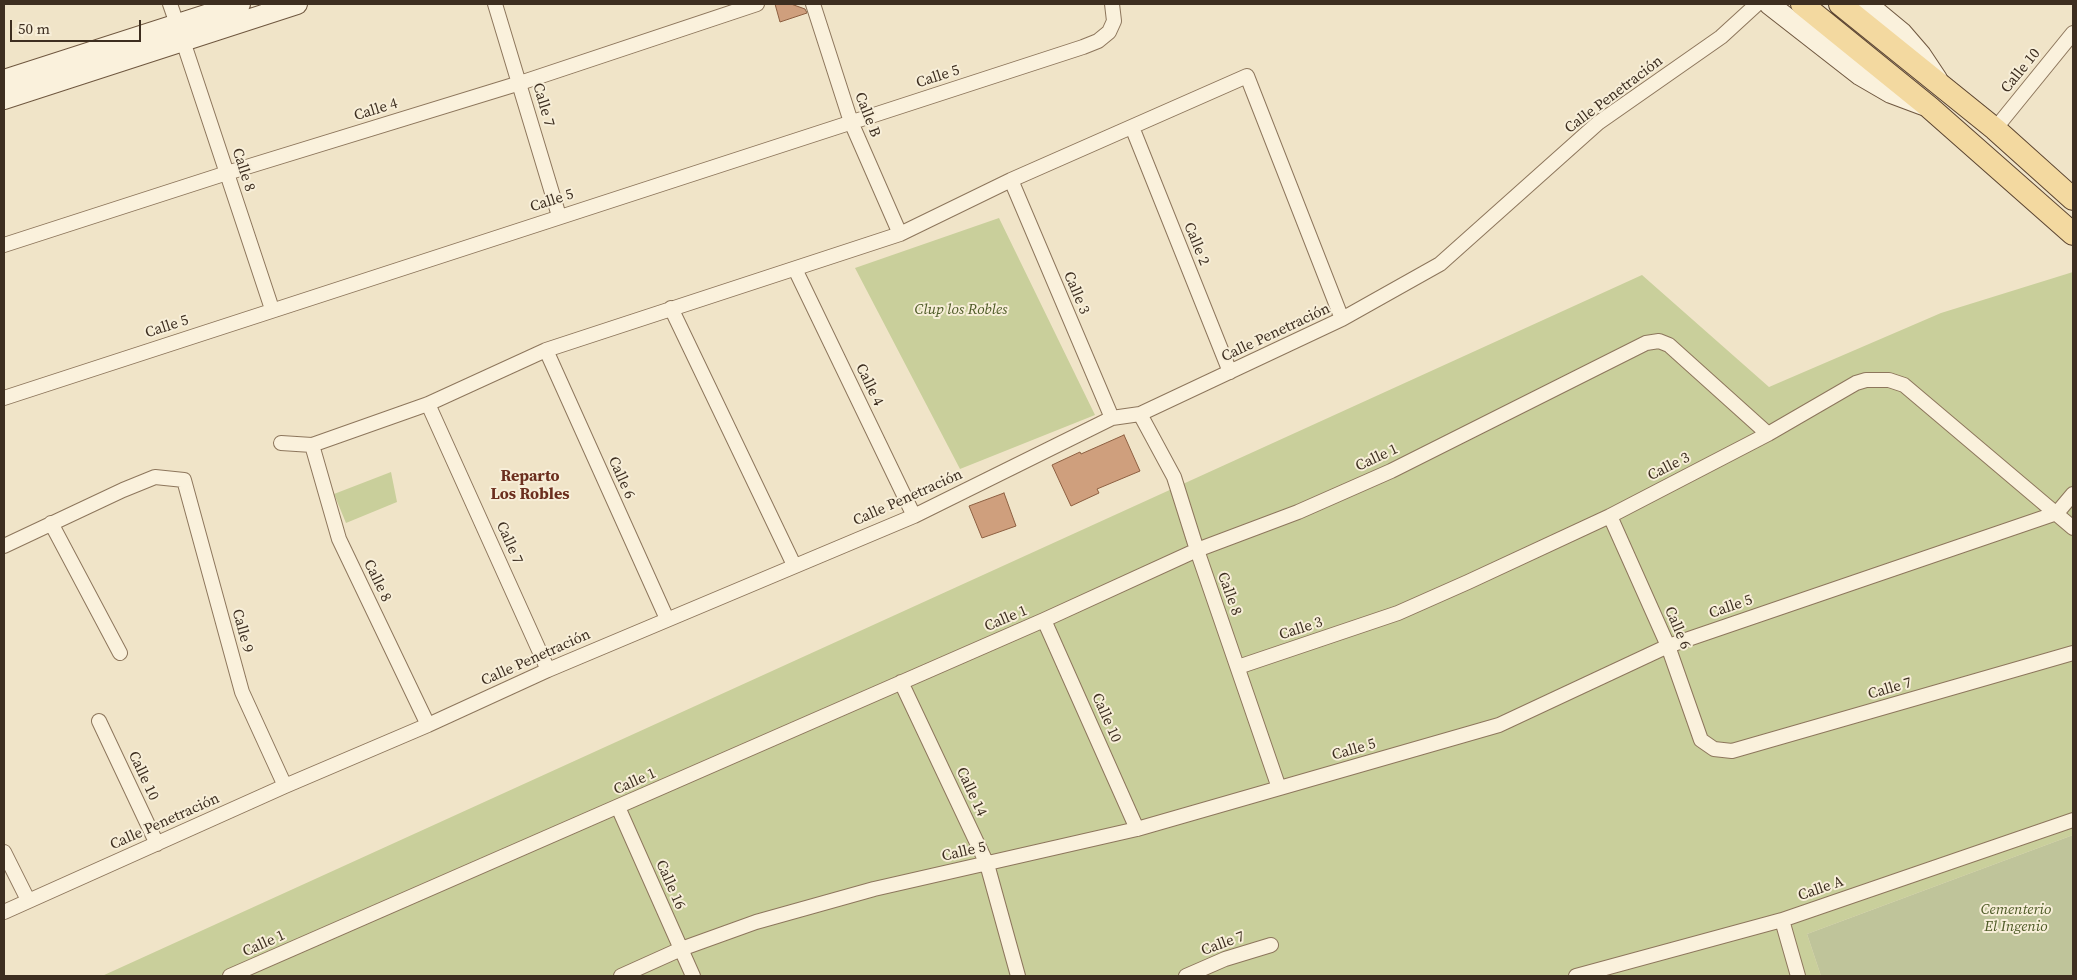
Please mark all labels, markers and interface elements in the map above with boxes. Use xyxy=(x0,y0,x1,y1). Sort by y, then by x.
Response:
scale bar xyxy=(12,10,144,42)
text: 50 m xyxy=(18,18,50,39)
street label: Calle 10 xyxy=(1998,45,2044,97)
street label: Calle Penetración xyxy=(1561,52,1667,138)
street label: Calle 5 xyxy=(914,62,962,92)
street label: Calle 7 xyxy=(528,81,558,129)
street label: Calle B xyxy=(850,90,884,140)
street label: Calle 4 xyxy=(352,95,400,125)
street label: Calle 8 xyxy=(228,146,258,194)
street label: Calle 5 xyxy=(528,186,576,216)
street label: Calle 2 xyxy=(1179,220,1213,268)
street label: Calle 3 xyxy=(1059,269,1093,317)
street label: Calle Penetración xyxy=(1219,300,1333,366)
park label: Clup los Robles xyxy=(915,301,1007,319)
street label: Calle 5 xyxy=(143,312,191,342)
street label: Calle 4 xyxy=(851,361,887,409)
street label: Calle 1 xyxy=(1353,440,1401,476)
street label: Calle 3 xyxy=(1645,449,1693,485)
street label: Calle 6 xyxy=(604,454,638,502)
street label: Calle Penetración xyxy=(850,466,966,530)
district label: Reparto Los Robles xyxy=(490,467,570,505)
street label: Calle 7 xyxy=(492,519,526,567)
street label: Calle 8 xyxy=(359,557,395,605)
street label: Calle 8 xyxy=(1213,570,1245,618)
street label: Calle 5 xyxy=(1707,591,1755,623)
street label: Calle 1 xyxy=(982,602,1030,636)
street label: Calle 6 xyxy=(1660,604,1694,652)
street label: Calle 9 xyxy=(228,607,256,655)
street label: Calle 3 xyxy=(1277,614,1325,644)
street label: Calle Penetración xyxy=(478,626,594,690)
street label: Calle 7 xyxy=(1866,674,1914,704)
street label: Calle 10 xyxy=(1087,691,1125,745)
street label: Calle 5 xyxy=(1330,735,1378,765)
street label: Calle 10 xyxy=(124,749,162,803)
street label: Calle 1 xyxy=(611,765,659,799)
street label: Calle 14 xyxy=(952,765,990,819)
street label: Calle Penetración xyxy=(107,790,223,854)
street label: Calle 5 xyxy=(940,838,988,866)
street label: Calle 16 xyxy=(651,858,689,912)
street label: Calle A xyxy=(1796,873,1846,905)
park label: Cementerio El Ingenio xyxy=(1981,901,2051,936)
street label: Calle 1 xyxy=(240,927,288,961)
street label: Calle 7 xyxy=(1199,928,1247,960)

